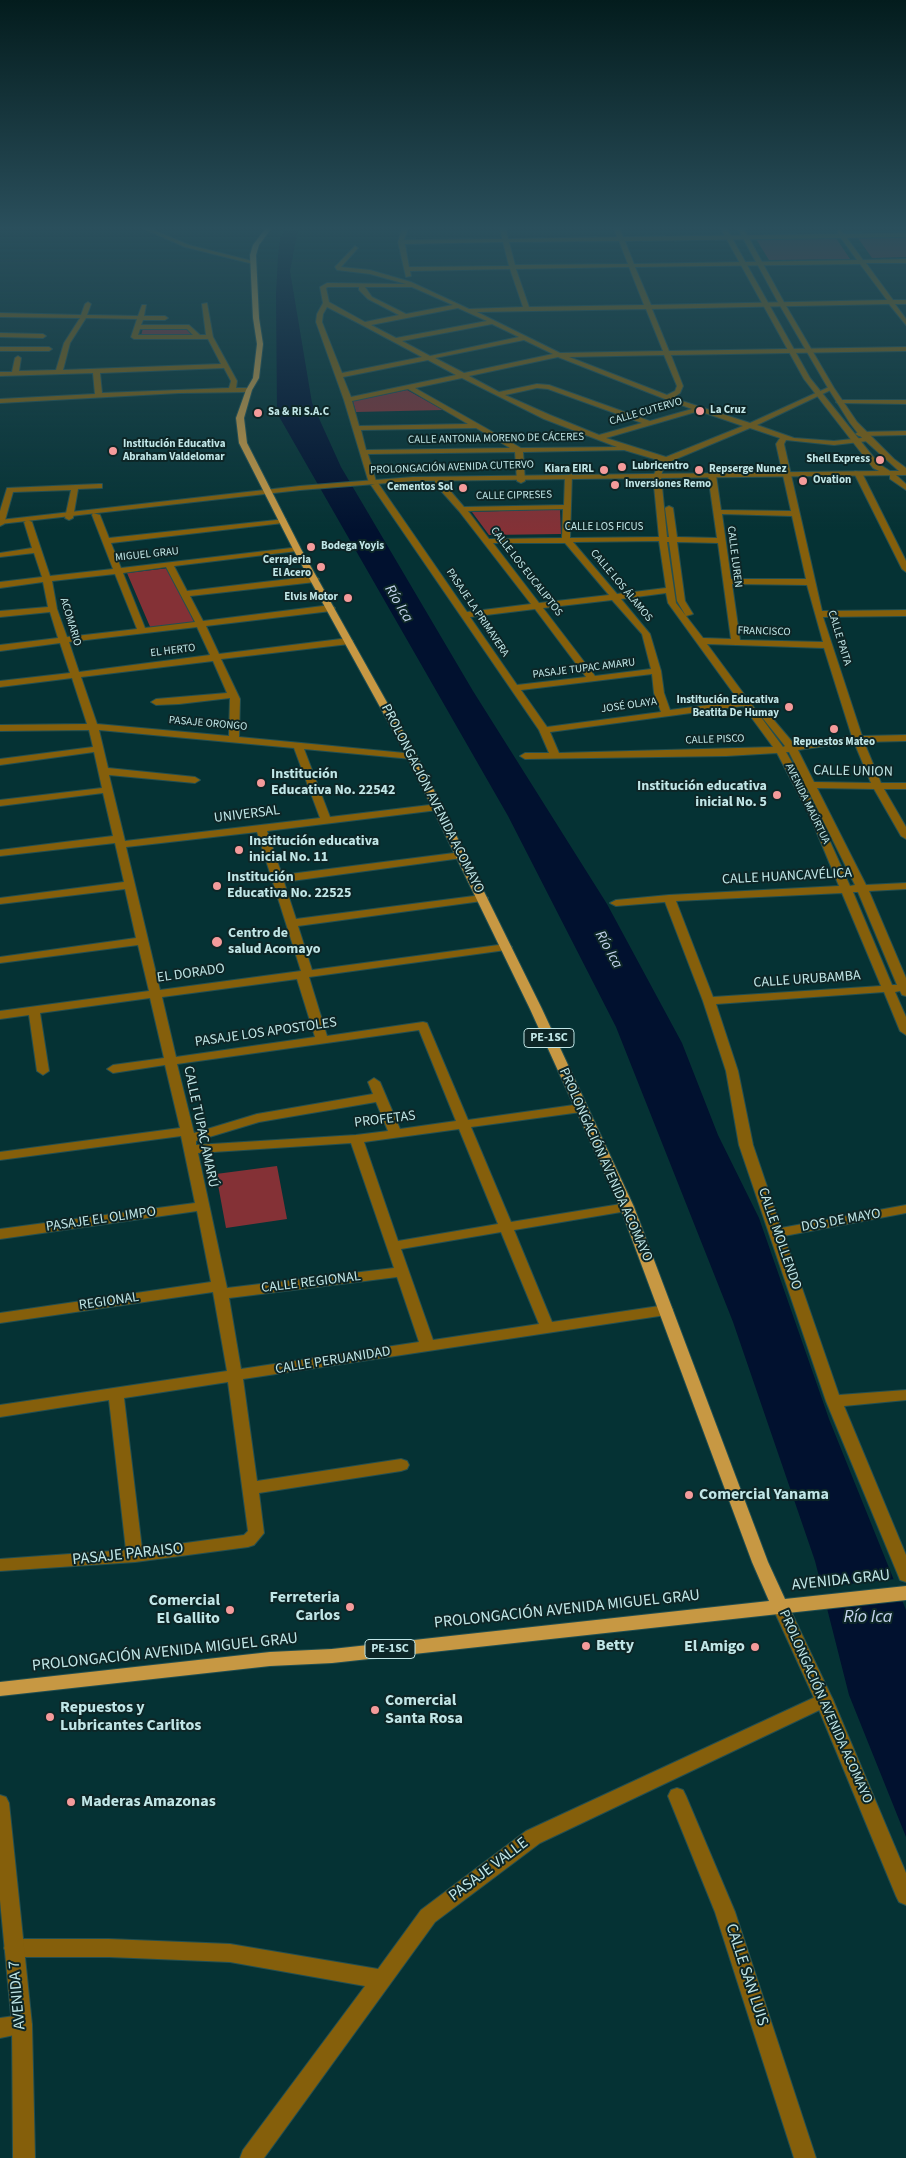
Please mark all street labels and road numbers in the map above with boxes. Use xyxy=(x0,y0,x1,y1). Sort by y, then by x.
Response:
street label: CALLE CUTERVO xyxy=(608,395,684,429)
street label: CALLE ANTONIA MORENO DE CÁCERES xyxy=(408,431,584,447)
street label: PROLONGACIÓN AVENIDA CUTERVO xyxy=(370,459,534,477)
street label: CALLE CIPRESES xyxy=(476,489,552,503)
street label: CALLE LOS FICUS xyxy=(565,521,643,535)
street label: CALLE LOS EUCALIPTOS xyxy=(487,525,565,619)
street label: CALLE LUREN xyxy=(724,525,744,589)
street label: MIGUEL GRAU xyxy=(114,545,180,565)
street label: CALLE LOS ÁLAMOS xyxy=(587,547,655,625)
street label: PASAJE LA PRIMAVERA xyxy=(443,567,511,659)
street label: ACOMARIO xyxy=(56,596,84,648)
street label: CALLE PAITA xyxy=(824,609,854,667)
street label: FRANCISCO xyxy=(737,624,791,640)
street label: EL HERTO xyxy=(150,642,196,660)
street label: PASAJE TUPAC AMARU xyxy=(532,656,636,682)
street label: JOSÉ OLAYA xyxy=(600,696,658,716)
street label: PROLONGACIÓN AVENIDA ACOMAYO xyxy=(377,702,487,896)
street label: PASAJE ORONGO xyxy=(168,714,248,734)
street label: CALLE PISCO xyxy=(685,732,745,748)
street label: AVENIDA MAÚRTUA xyxy=(782,762,832,846)
street label: CALLE UNION xyxy=(813,763,893,781)
street label: UNIVERSAL xyxy=(213,803,281,827)
street label: CALLE HUANCAVÉLICA xyxy=(722,865,852,889)
street label: EL DORADO xyxy=(156,961,226,987)
street label: CALLE URUBAMBA xyxy=(753,968,861,992)
street label: PASAJE LOS APOSTOLES xyxy=(194,1015,338,1051)
road number: PE-1SC xyxy=(524,1028,574,1048)
street label: CALLE TUPAC AMARÚ xyxy=(179,1065,221,1189)
street label: PROLONGACIÓN AVENIDA ACOMAYO xyxy=(555,1066,655,1264)
street label: PROFETAS xyxy=(353,1108,417,1132)
street label: CALLE MOLLENDO xyxy=(754,1186,804,1292)
street label: PASAJE EL OLIMPO xyxy=(45,1204,157,1236)
street label: DOS DE MAYO xyxy=(800,1206,882,1236)
street label: CALLE REGIONAL xyxy=(260,1269,362,1297)
street label: REGIONAL xyxy=(78,1289,140,1315)
street label: CALLE PERUANIDAD xyxy=(274,1344,392,1378)
street label: PASAJE PARAISO xyxy=(71,1540,185,1570)
street label: AVENIDA GRAU xyxy=(791,1566,891,1596)
street label: PROLONGACIÓN AVENIDA MIGUEL GRAU xyxy=(433,1586,701,1634)
street label: PROLONGACIÓN AVENIDA ACOMAYO xyxy=(775,1608,875,1806)
street label: PROLONGACIÓN AVENIDA MIGUEL GRAU xyxy=(31,1629,299,1677)
road number: PE-1SC xyxy=(365,1640,415,1658)
street label: PASAJE VALLE xyxy=(446,1834,532,1906)
street label: CALLE SAN LUIS xyxy=(720,1922,772,2028)
street label: AVENIDA 7 xyxy=(5,1960,31,2030)

